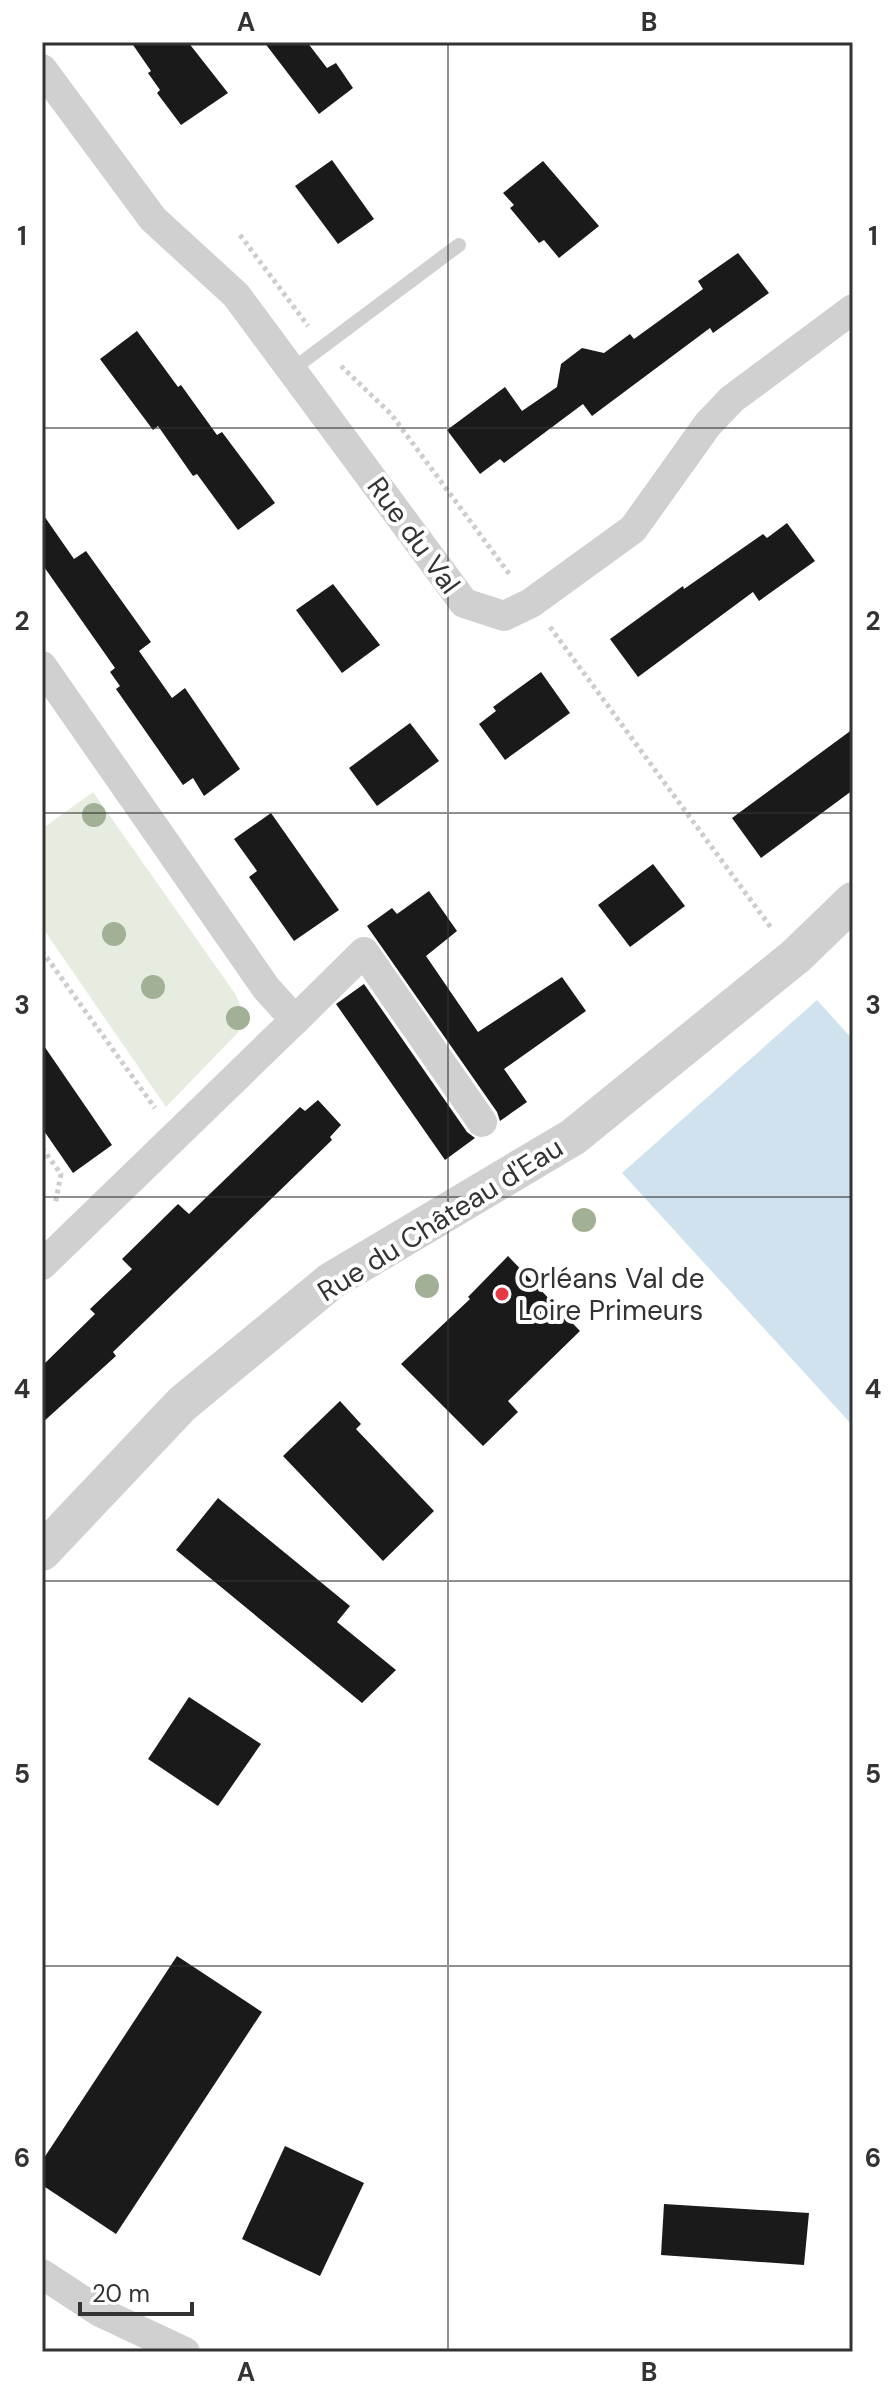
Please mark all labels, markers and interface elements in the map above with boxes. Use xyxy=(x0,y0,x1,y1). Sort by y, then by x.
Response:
text: A xyxy=(237,5,255,39)
text: B xyxy=(641,5,657,39)
text: 1 xyxy=(17,219,27,253)
text: 1 xyxy=(868,219,878,253)
street label: Rue du Val xyxy=(359,470,468,601)
text: 2 xyxy=(14,604,30,638)
text: 2 xyxy=(865,604,881,638)
text: 3 xyxy=(14,988,30,1022)
text: 3 xyxy=(865,988,881,1022)
street label: Rue du Château d'Eau xyxy=(311,1129,570,1310)
place label: Orléans Val de Loire Primeurs xyxy=(518,1260,705,1329)
marker: Orléans Val de Loire Primeurs xyxy=(493,1285,511,1303)
text: 4 xyxy=(14,1372,30,1406)
text: 4 xyxy=(865,1372,881,1406)
text: 5 xyxy=(14,1757,30,1791)
text: 5 xyxy=(865,1757,881,1791)
text: 6 xyxy=(14,2141,30,2175)
text: 6 xyxy=(865,2141,881,2175)
scale bar xyxy=(80,2266,192,2316)
text: 20 m xyxy=(92,2278,150,2309)
text: A xyxy=(237,2355,255,2389)
text: B xyxy=(641,2355,657,2389)

